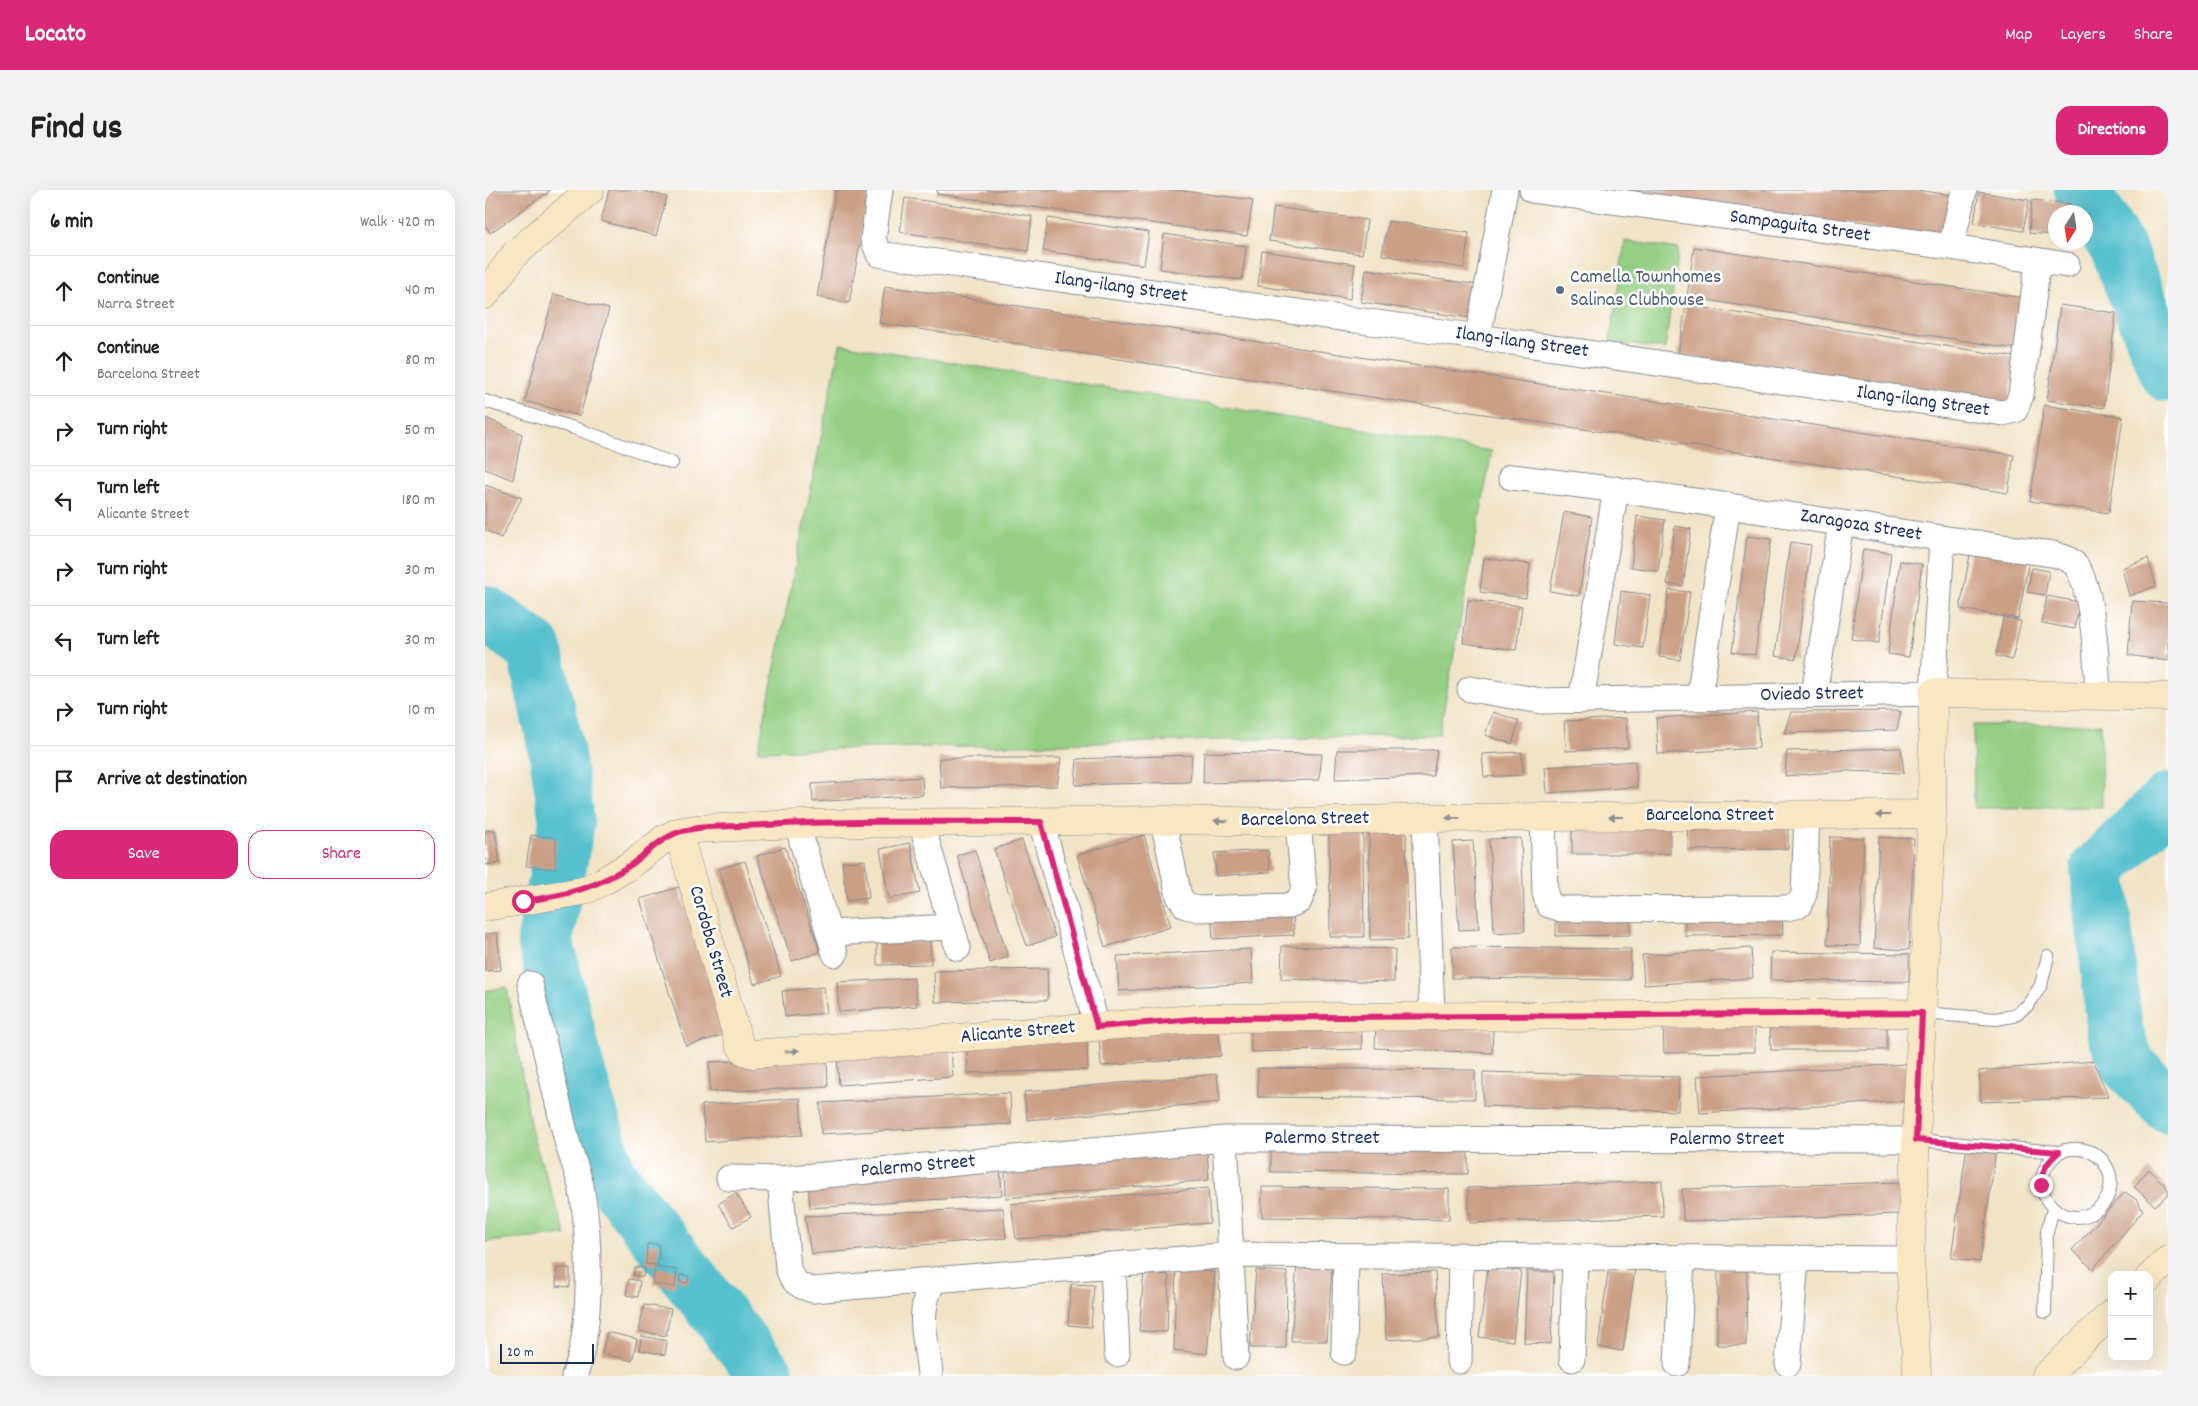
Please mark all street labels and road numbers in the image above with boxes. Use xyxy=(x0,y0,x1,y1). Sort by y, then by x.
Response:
street label: Sampaguita Street xyxy=(1728,203,1872,251)
street label: Ilang-ilang Street xyxy=(1053,265,1189,311)
street label: Ilang-ilang Street xyxy=(1454,320,1590,366)
street label: Ilang-ilang Street xyxy=(1855,379,1991,425)
street label: Zaragoza Street xyxy=(1798,503,1924,549)
street label: Oviedo Street xyxy=(1760,680,1864,710)
street label: Barcelona Street xyxy=(1646,802,1774,830)
street label: Barcelona Street xyxy=(1240,805,1370,835)
street label: Cordoba Street xyxy=(681,883,739,1001)
street label: Alicante Street xyxy=(959,1014,1077,1052)
street label: Palermo Street xyxy=(1264,1125,1380,1153)
street label: Palermo Street xyxy=(1669,1126,1785,1154)
street label: Palermo Street xyxy=(859,1148,977,1186)

